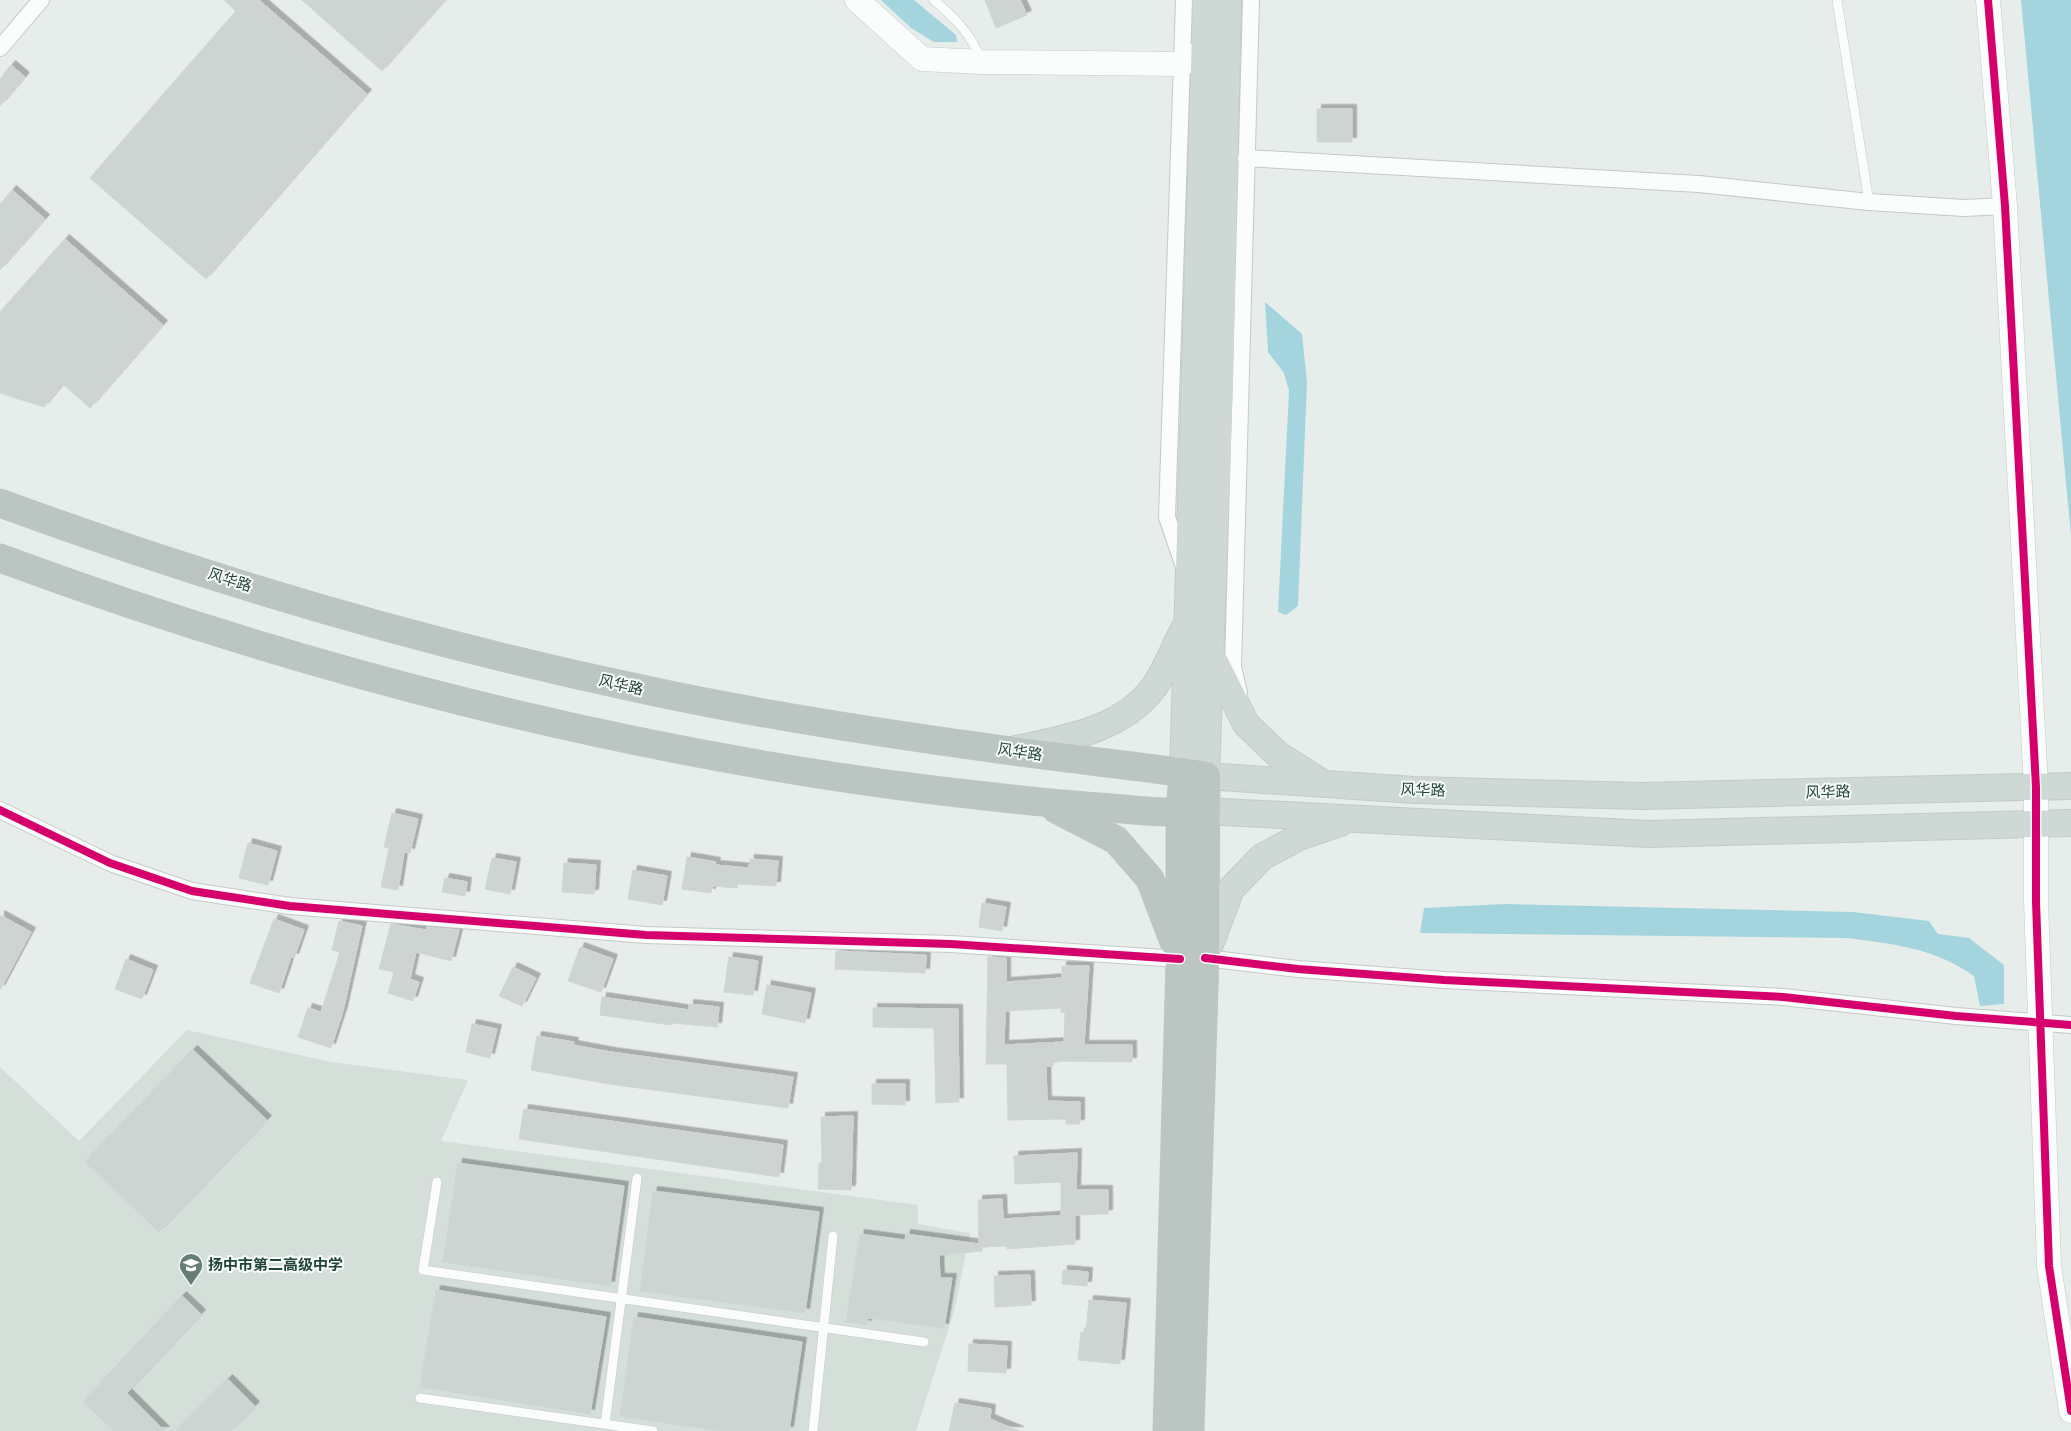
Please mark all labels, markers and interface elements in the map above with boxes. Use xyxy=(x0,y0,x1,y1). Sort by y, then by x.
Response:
street label: 风华路 xyxy=(206,564,254,596)
street label: 风华路 xyxy=(597,670,645,700)
street label: 风华路 xyxy=(996,739,1044,765)
street label: 风华路 xyxy=(1400,779,1446,801)
street label: 风华路 xyxy=(1805,782,1851,802)
school or university icon: 扬中市第二高级中学 xyxy=(178,1252,204,1286)
place label: 扬中市第二高级中学 xyxy=(208,1255,343,1275)

